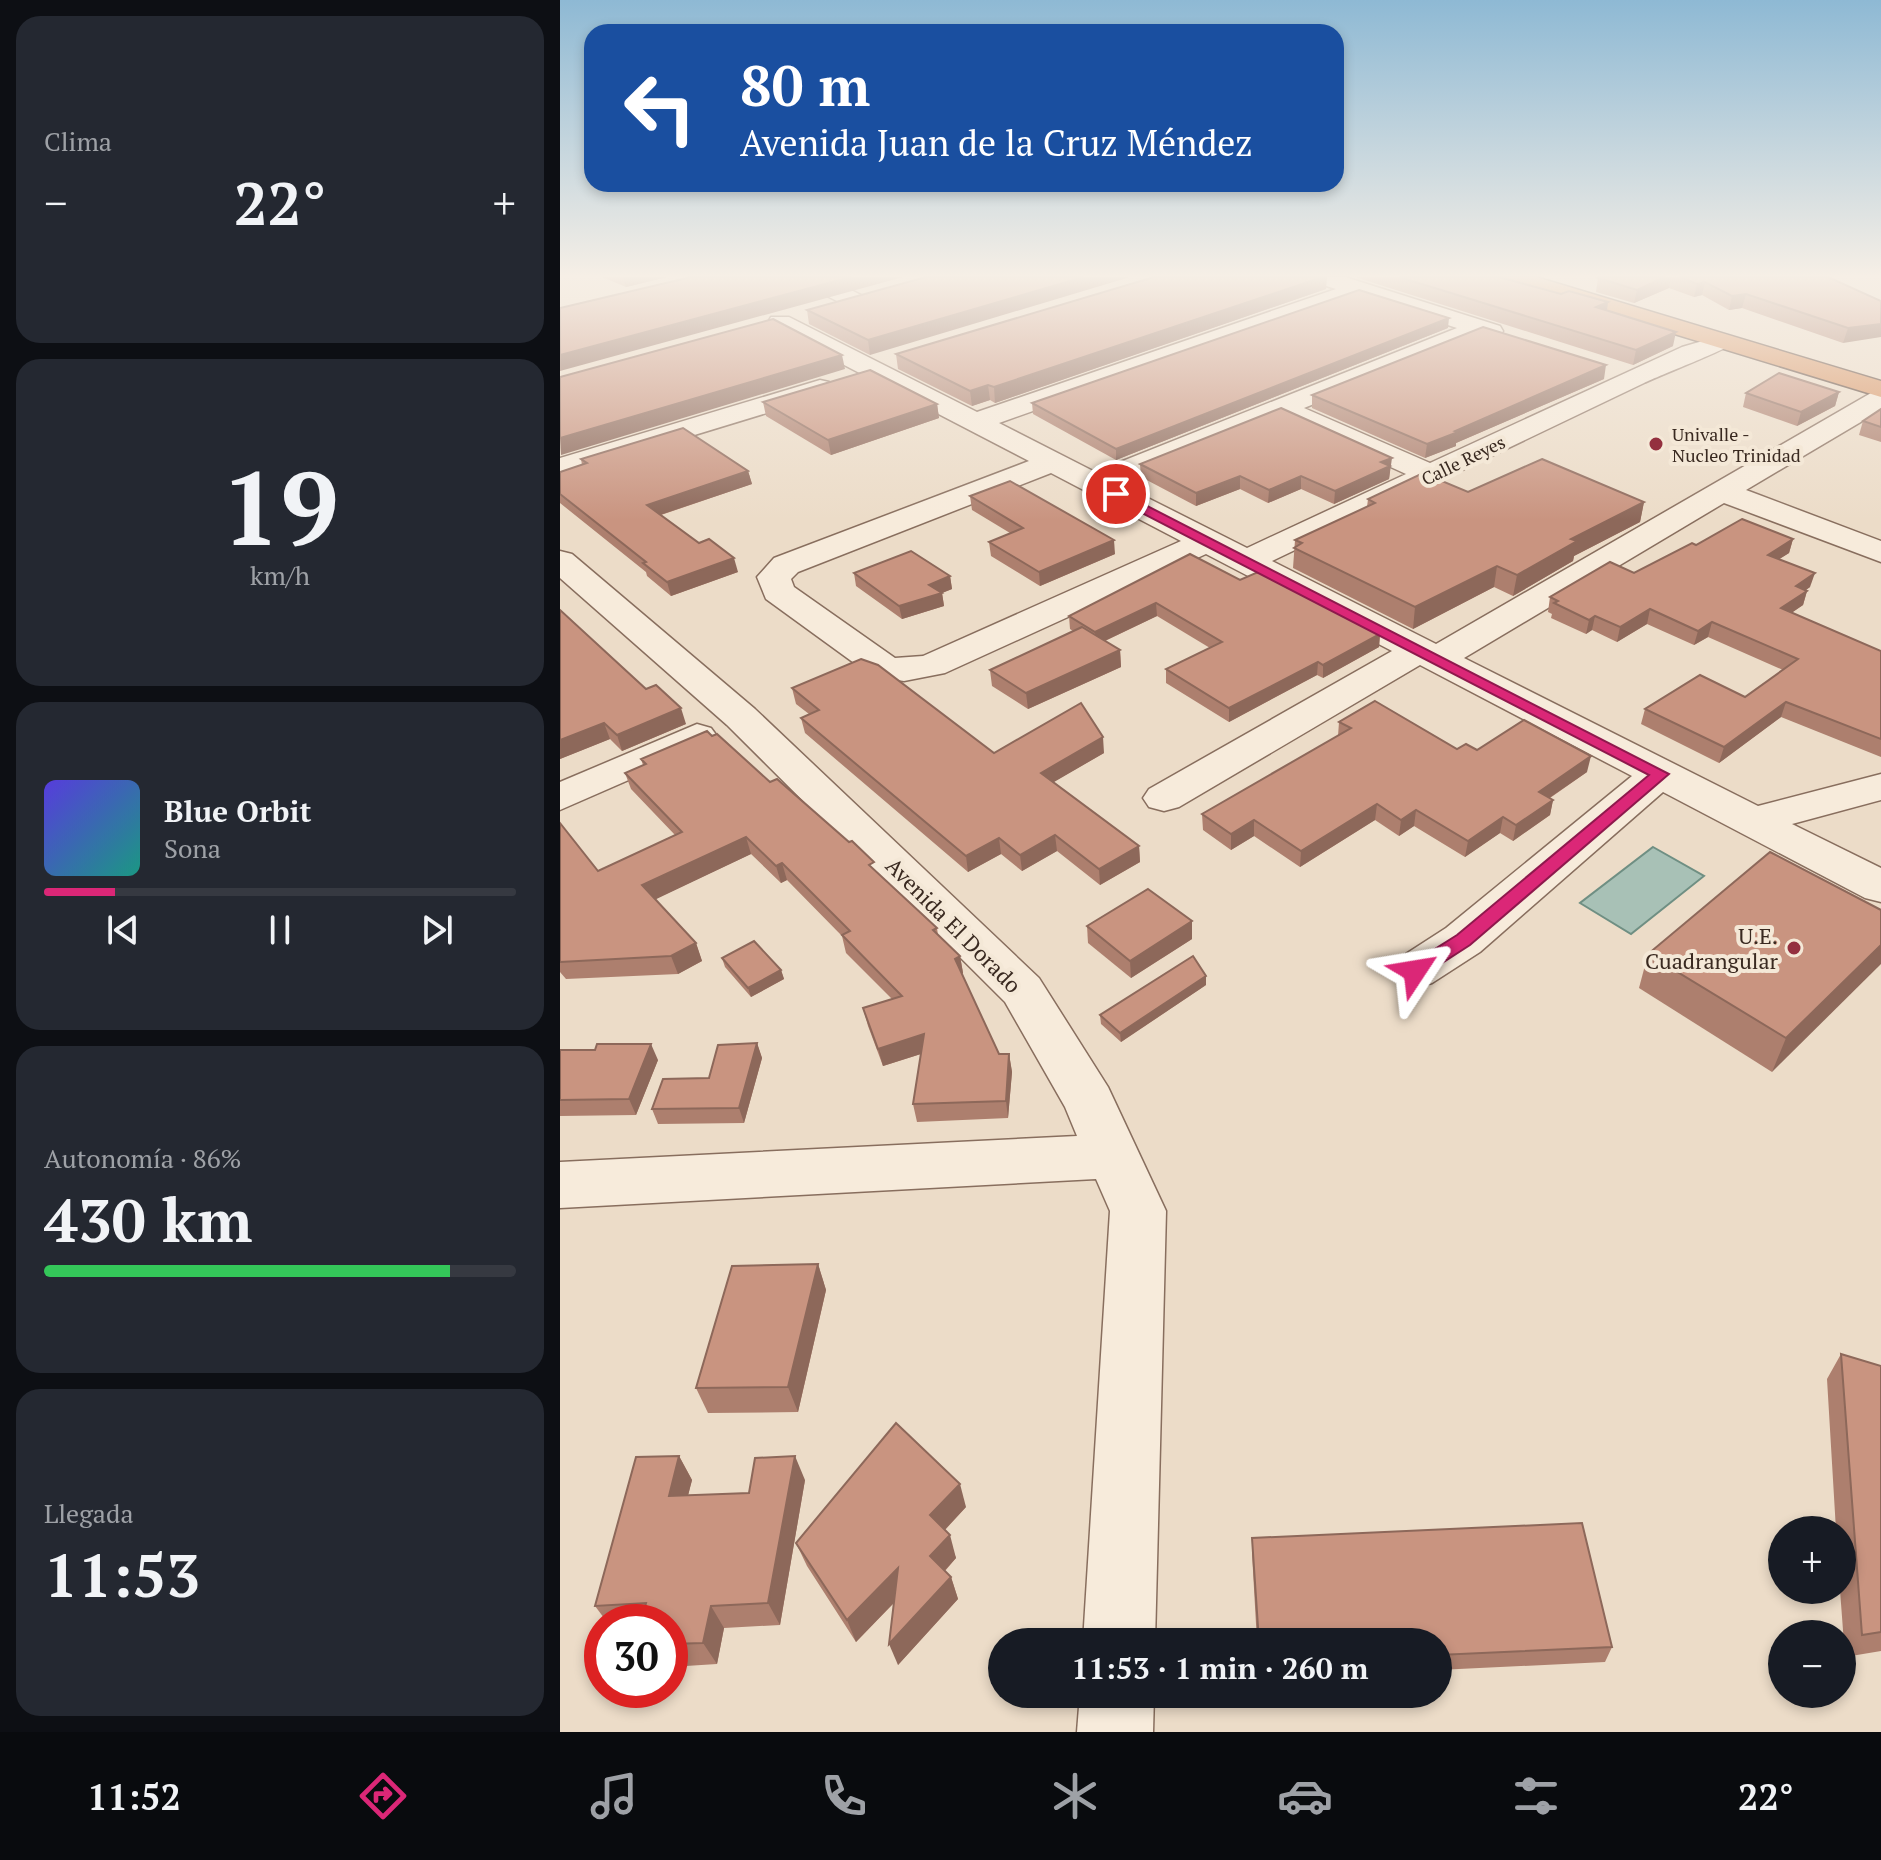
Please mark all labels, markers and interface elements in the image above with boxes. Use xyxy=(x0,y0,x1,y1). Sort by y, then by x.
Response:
text: 80 m xyxy=(740,48,870,122)
icon: left xyxy=(608,56,712,160)
text: Avenida Juan de la Cruz Méndez xyxy=(740,119,1253,166)
text: Clima xyxy=(44,124,112,158)
text: 22° xyxy=(234,163,326,242)
text: − xyxy=(44,173,67,232)
text: + xyxy=(493,173,516,232)
place label: Univalle - Nucleo Trinidad xyxy=(1672,422,1801,467)
street label: Calle Reyes xyxy=(1417,429,1509,491)
marker: Univalle - Nucleo Trinidad xyxy=(1647,435,1665,453)
text: 19 xyxy=(221,437,339,575)
pin xyxy=(1082,460,1150,528)
icon: arrive xyxy=(1094,472,1138,516)
text: km/h xyxy=(250,558,310,592)
text: Blue Orbit xyxy=(164,791,311,831)
text: Sona xyxy=(164,831,221,865)
street label: Avenida El Dorado xyxy=(880,851,1028,999)
icon: previous xyxy=(101,908,145,952)
icon: pause xyxy=(258,908,302,952)
icon: next xyxy=(415,908,459,952)
place label: U.E. Cuadrangular xyxy=(1645,921,1779,975)
position arrow xyxy=(1373,929,1457,1013)
marker: U.E. Cuadrangular xyxy=(1785,939,1803,957)
text: Autonomía · 86% xyxy=(44,1141,242,1175)
text: 430 km xyxy=(44,1180,252,1259)
text: Llegada xyxy=(44,1496,134,1530)
map controls xyxy=(1768,1516,1856,1708)
button: + xyxy=(1768,1516,1856,1604)
text: 11:53 xyxy=(44,1535,200,1614)
speed limit sign: 30 xyxy=(584,1604,688,1708)
button: − xyxy=(1768,1620,1856,1708)
text: 11:53 · 1 min · 260 m xyxy=(1072,1648,1368,1688)
icon: directions xyxy=(355,1768,411,1824)
icon: music xyxy=(586,1768,642,1824)
icon: phone xyxy=(816,1768,872,1824)
icon: climate xyxy=(1047,1768,1103,1824)
icon: car xyxy=(1277,1768,1333,1824)
icon: filters xyxy=(1508,1768,1564,1824)
text: 11:52 xyxy=(87,1773,181,1820)
text: 22° xyxy=(1738,1773,1794,1820)

